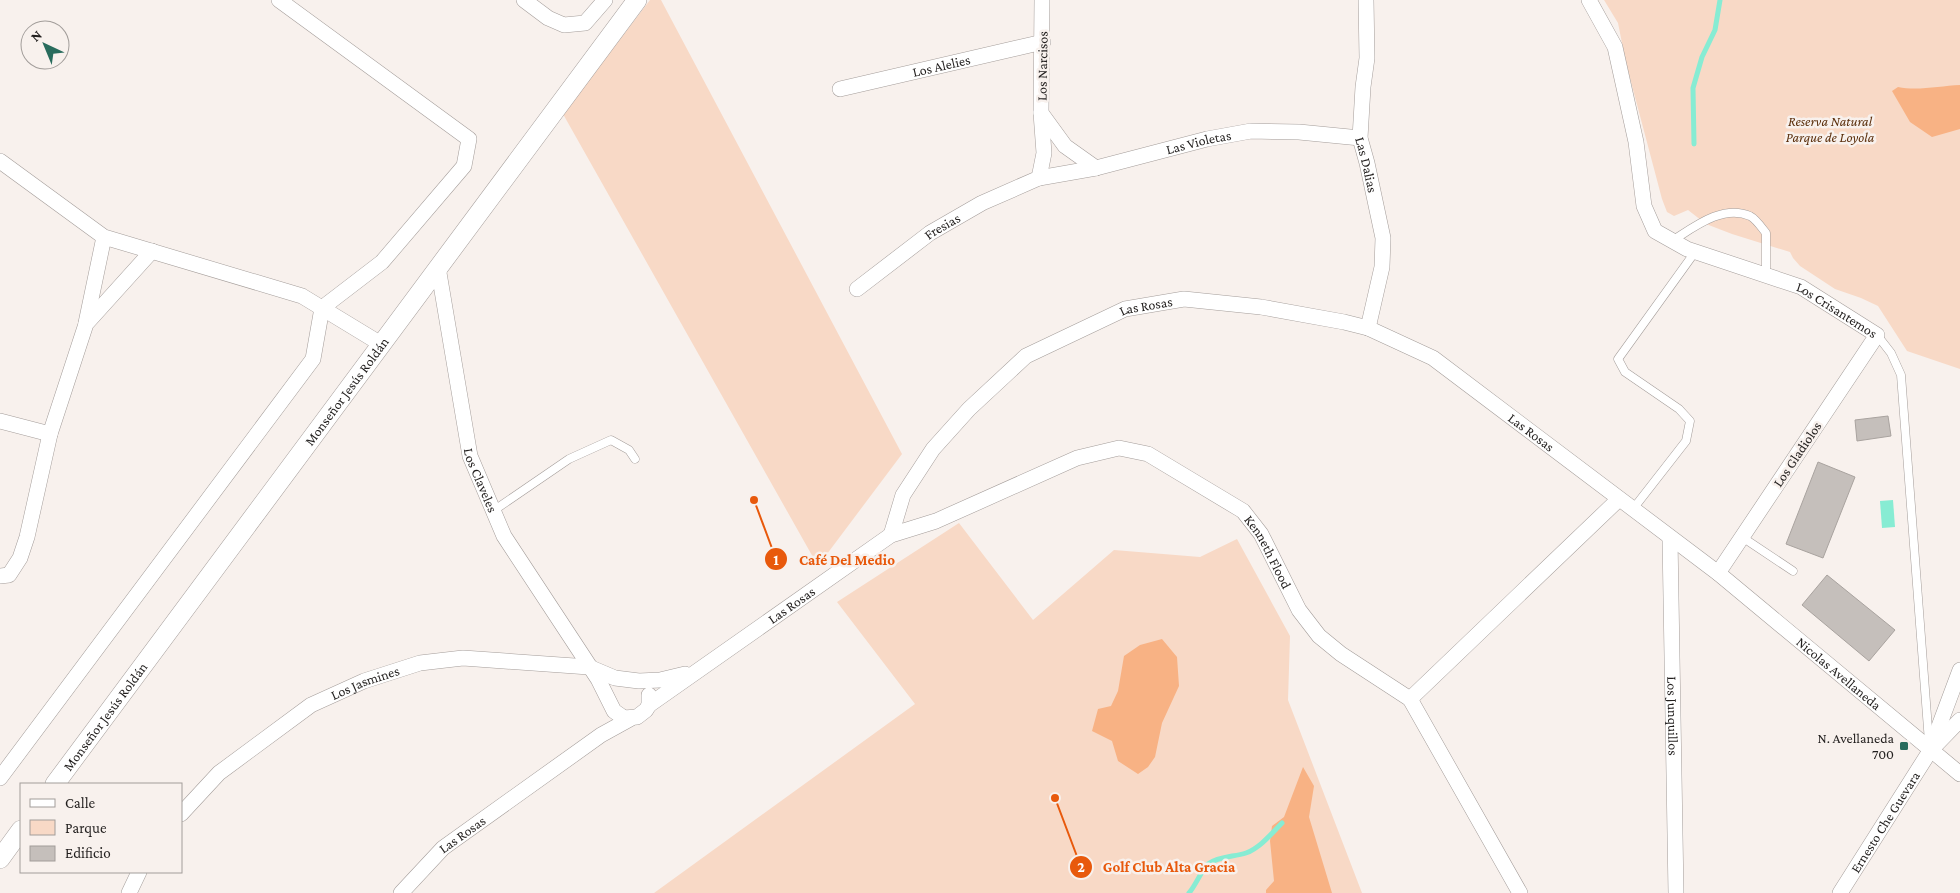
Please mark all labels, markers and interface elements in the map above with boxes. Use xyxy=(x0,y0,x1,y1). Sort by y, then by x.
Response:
north arrow xyxy=(20,20,70,70)
text: N xyxy=(27,26,45,45)
street label: Los Narcisos xyxy=(1033,31,1051,101)
street label: Los Alelies xyxy=(911,51,972,80)
park label: Reserva Natural Parque de Loyola xyxy=(1786,113,1875,145)
street label: Las Violetas xyxy=(1164,127,1232,157)
street label: Las Dalias xyxy=(1352,135,1381,194)
street label: Fresias xyxy=(921,209,963,243)
street label: Los Crisantemos xyxy=(1795,278,1880,341)
street label: Las Rosas xyxy=(1116,293,1174,319)
street label: Monseñor Jesús Roldán xyxy=(301,334,392,449)
street label: Las Rosas xyxy=(1505,410,1558,455)
street label: Los Gladiolos xyxy=(1769,418,1825,490)
street label: Los Claveles xyxy=(461,447,501,515)
street label: Kenneth Flood xyxy=(1241,512,1295,592)
callout: Café Del Medio xyxy=(764,544,905,574)
text: 1 xyxy=(773,552,779,568)
text: Café Del Medio xyxy=(799,552,895,568)
street label: Las Rosas xyxy=(765,583,818,627)
street label: Nicolas Avellaneda xyxy=(1793,634,1885,714)
street label: Monseñor Jesús Roldán xyxy=(60,659,151,774)
street label: Los Jasmines xyxy=(328,662,401,703)
street label: Los Junquillos xyxy=(1664,676,1682,756)
place label: N. Avellaneda 700 xyxy=(1818,730,1895,762)
marker: N. Avellaneda 700 xyxy=(1898,740,1910,752)
street label: Ernesto Che Guevara xyxy=(1847,768,1923,876)
legend xyxy=(20,783,182,873)
text: Calle xyxy=(65,795,96,811)
street label: Las Rosas xyxy=(436,812,489,856)
text: Parque xyxy=(65,820,107,837)
text: Edificio xyxy=(65,845,111,861)
callout: Golf Club Alta Gracia xyxy=(1068,852,1246,882)
text: 2 xyxy=(1077,859,1085,875)
text: Golf Club Alta Gracia xyxy=(1103,859,1236,875)

